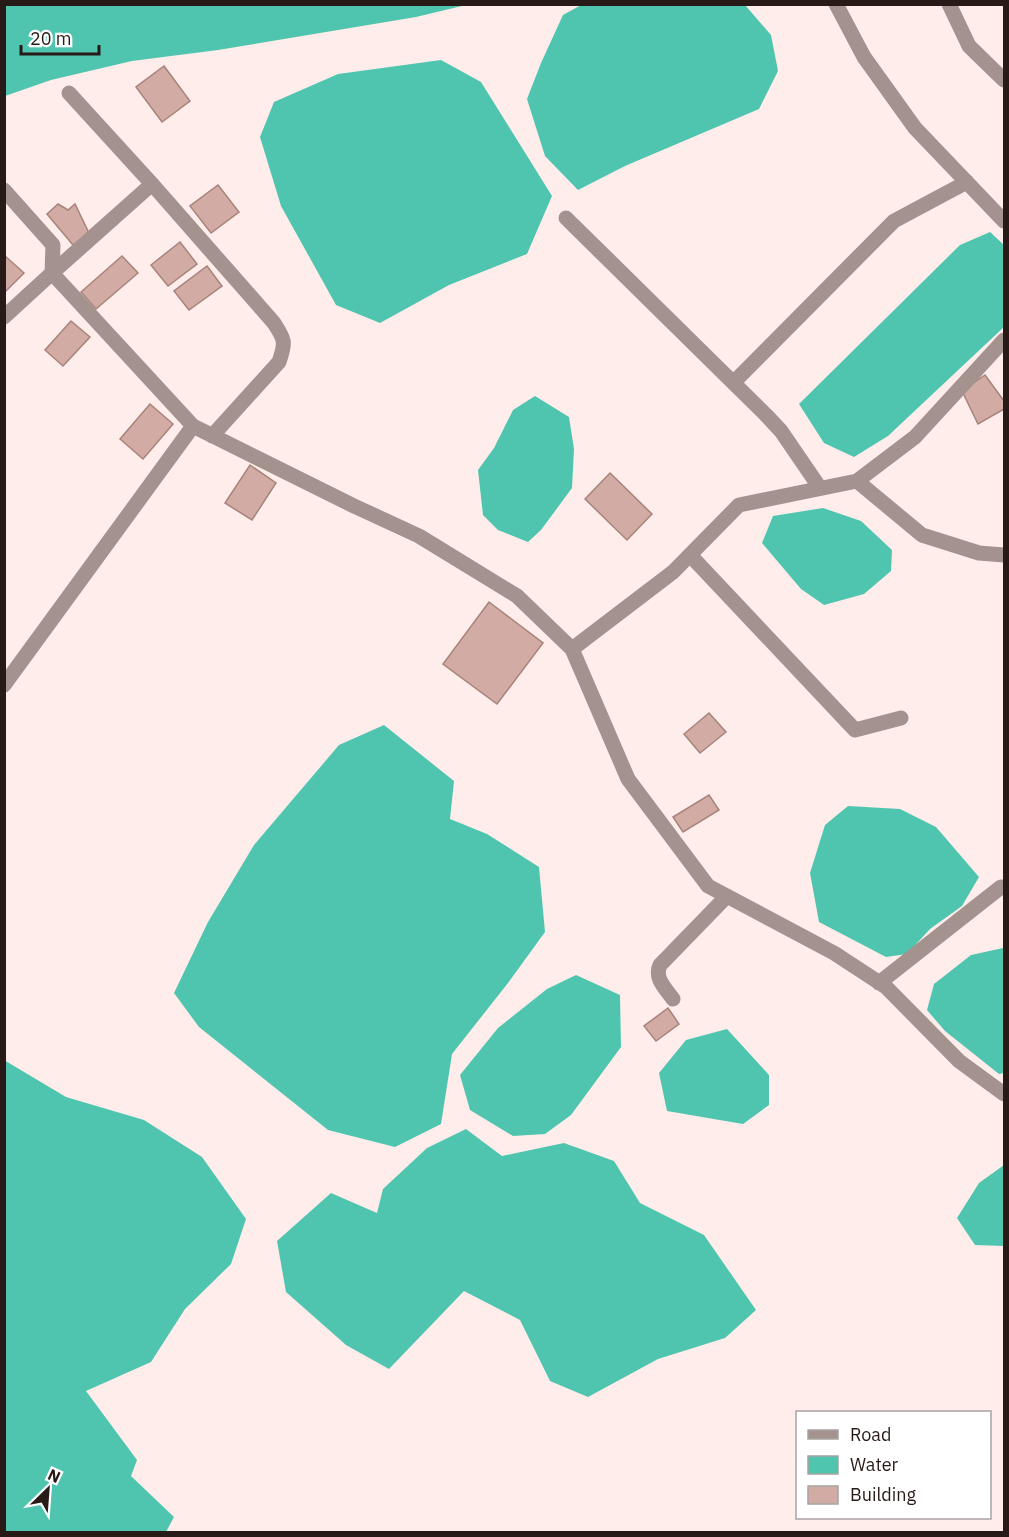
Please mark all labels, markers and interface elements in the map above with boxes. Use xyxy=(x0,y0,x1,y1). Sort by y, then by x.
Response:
scale bar xyxy=(21,18,99,56)
text: 20 m xyxy=(30,27,72,50)
legend xyxy=(796,1411,991,1519)
text: Road xyxy=(850,1423,891,1446)
text: Water xyxy=(850,1453,899,1476)
north arrow xyxy=(18,1459,78,1519)
text: N xyxy=(45,1464,64,1487)
text: Building xyxy=(850,1483,917,1506)

